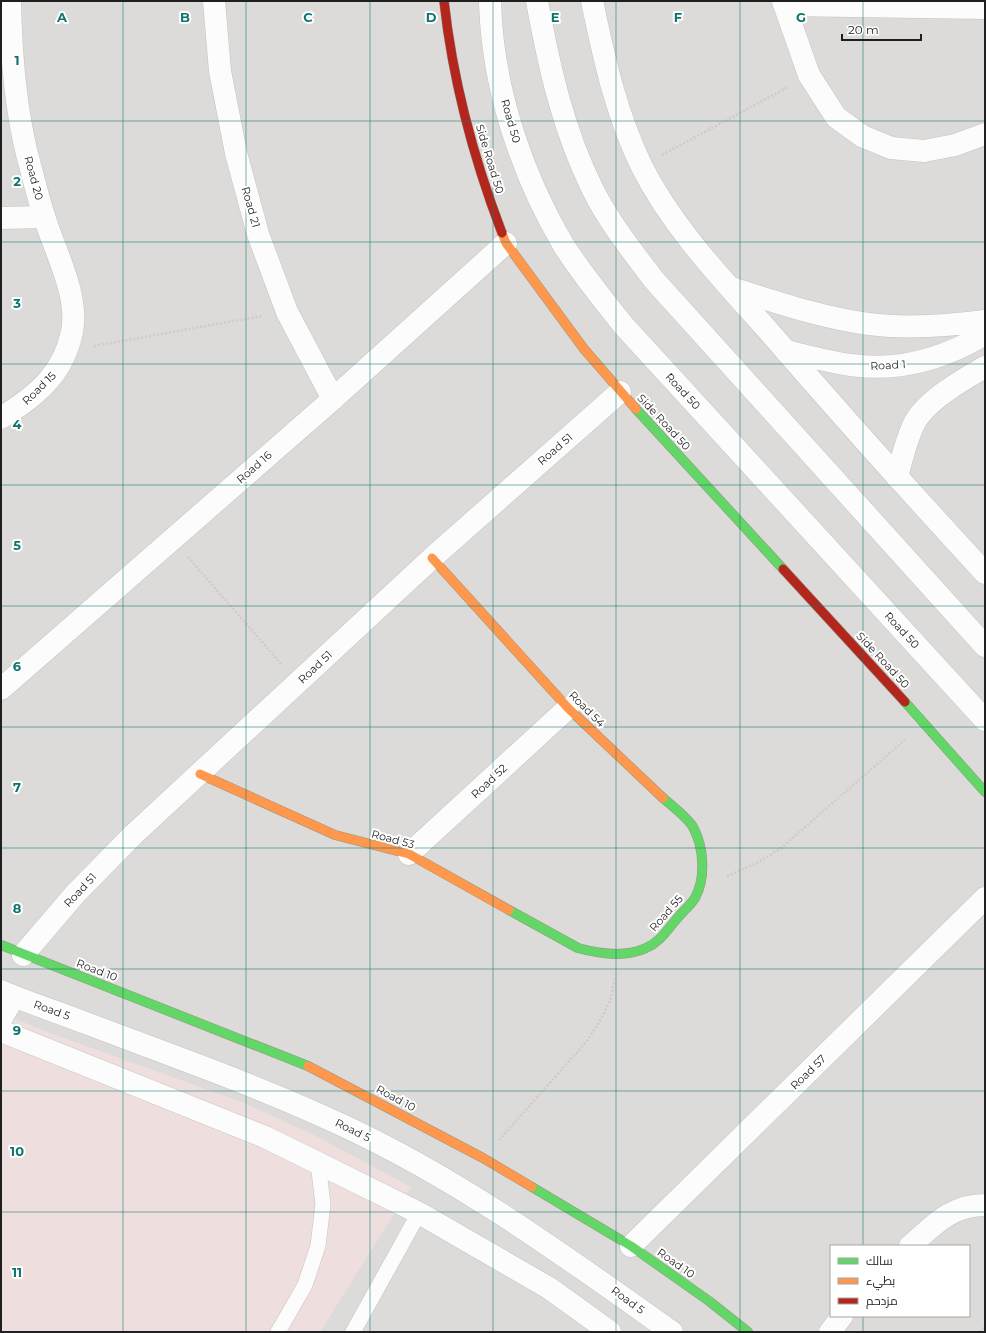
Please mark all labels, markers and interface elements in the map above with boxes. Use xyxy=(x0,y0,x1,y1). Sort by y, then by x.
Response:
text: A xyxy=(56,9,68,25)
text: B xyxy=(180,9,190,25)
text: C xyxy=(303,9,313,25)
text: D xyxy=(426,9,437,25)
text: E xyxy=(551,9,560,25)
text: F xyxy=(674,9,682,25)
text: G xyxy=(796,9,806,25)
scale bar xyxy=(842,16,921,42)
text: 20 m xyxy=(848,22,879,37)
text: 1 xyxy=(14,52,20,68)
street label: Road 50 xyxy=(498,97,524,145)
street label: Side Road 50 xyxy=(473,123,507,195)
street label: Road 20 xyxy=(21,154,47,202)
text: 2 xyxy=(13,173,21,189)
street label: Road 21 xyxy=(239,185,263,229)
text: 3 xyxy=(12,295,21,311)
street label: Road 1 xyxy=(870,357,906,373)
street label: Road 15 xyxy=(19,368,59,408)
street label: Road 50 xyxy=(662,370,704,412)
street label: Side Road 50 xyxy=(634,391,694,453)
text: 4 xyxy=(13,416,22,432)
street label: Road 51 xyxy=(535,430,575,468)
street label: Road 16 xyxy=(233,448,275,486)
text: 5 xyxy=(13,537,21,553)
street label: Road 50 xyxy=(881,609,923,651)
street label: Side Road 50 xyxy=(853,629,913,691)
street label: Road 51 xyxy=(295,648,335,686)
text: 6 xyxy=(13,658,22,674)
street label: Road 54 xyxy=(566,688,608,730)
street label: Road 52 xyxy=(468,761,510,801)
text: 7 xyxy=(13,779,21,795)
street label: Road 53 xyxy=(370,827,416,851)
street label: Road 51 xyxy=(61,870,99,910)
street label: Road 55 xyxy=(646,892,686,934)
text: 8 xyxy=(13,900,22,916)
street label: Road 10 xyxy=(74,956,120,984)
street label: Road 5 xyxy=(32,997,72,1023)
text: 9 xyxy=(13,1022,21,1038)
street label: Road 57 xyxy=(787,1052,829,1092)
street label: Road 10 xyxy=(374,1082,418,1114)
street label: Road 5 xyxy=(333,1115,373,1145)
text: 10 xyxy=(10,1143,24,1159)
street label: Road 10 xyxy=(654,1245,698,1281)
legend xyxy=(830,1245,970,1317)
text: سالك xyxy=(866,1253,893,1268)
text: 11 xyxy=(12,1264,22,1280)
text: بطيء xyxy=(866,1273,895,1291)
street label: Road 5 xyxy=(609,1283,647,1317)
text: مزدحم xyxy=(866,1293,898,1309)

